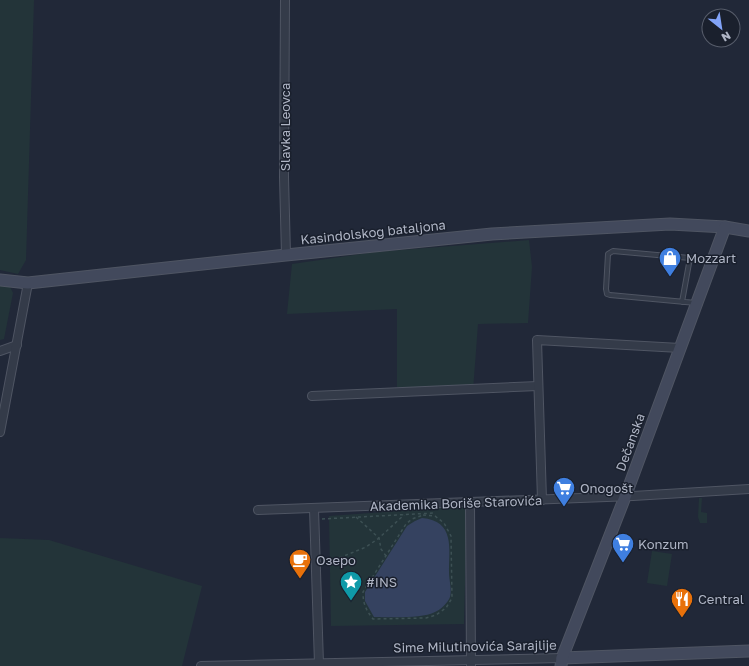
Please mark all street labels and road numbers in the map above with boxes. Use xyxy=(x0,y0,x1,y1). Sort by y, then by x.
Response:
street label: Slavka Leovca xyxy=(277,83,293,171)
street label: Kasindolskog bataljona xyxy=(300,216,446,248)
street label: Dečanska xyxy=(612,411,648,473)
street label: Akademika Boriše Starovića xyxy=(369,492,543,514)
street label: Sime Milutinovića Sarajlije xyxy=(393,637,557,655)

